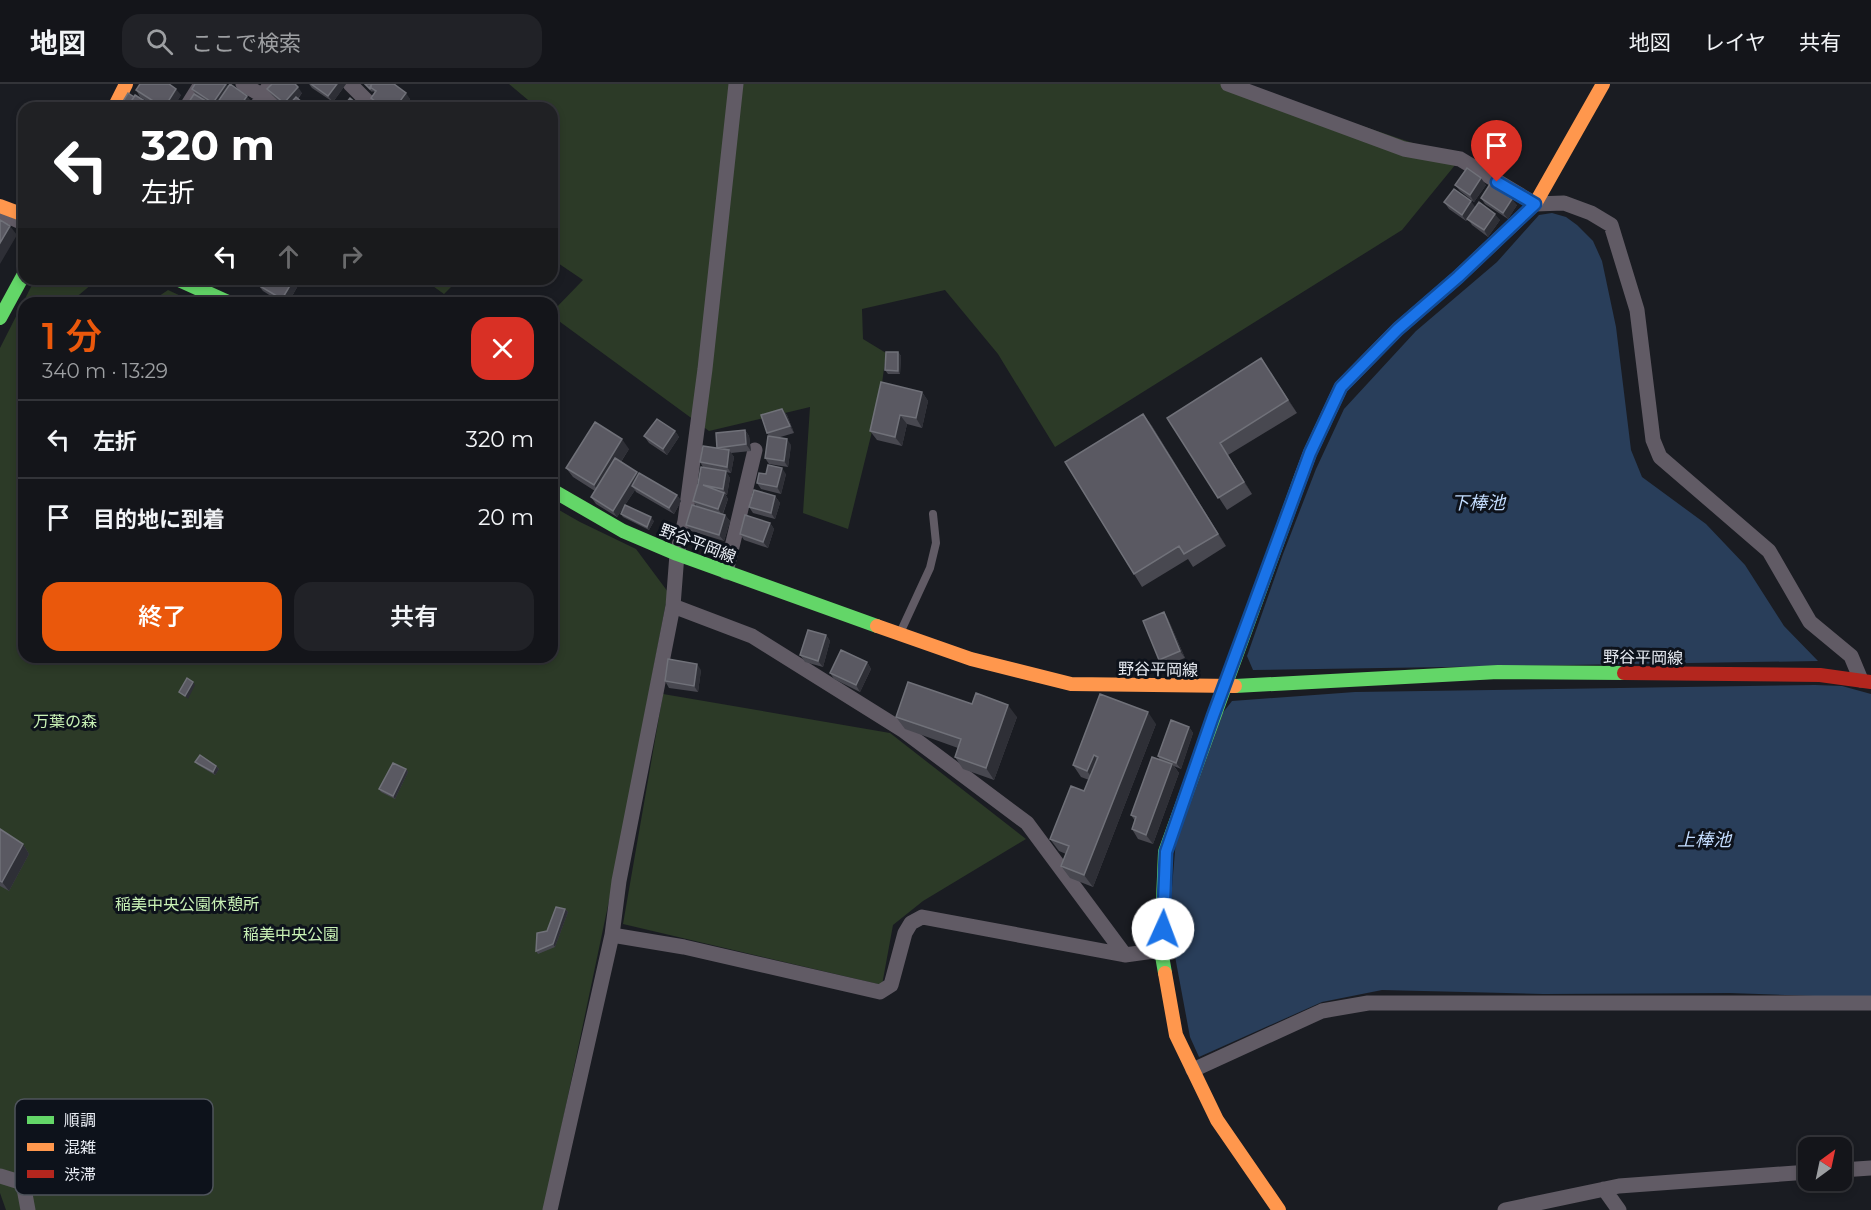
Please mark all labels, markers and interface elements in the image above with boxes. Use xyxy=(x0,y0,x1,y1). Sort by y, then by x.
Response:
search box xyxy=(122,14,542,68)
icon: search xyxy=(143,25,176,58)
text: 地図 xyxy=(30,26,86,60)
text: ここで検索 xyxy=(191,30,301,57)
text: 地図 xyxy=(1629,30,1671,55)
text: レイヤ xyxy=(1704,30,1766,55)
text: 共有 xyxy=(1799,30,1841,55)
text: 320 m xyxy=(141,119,275,171)
pin xyxy=(1471,120,1522,182)
icon: left xyxy=(42,126,120,204)
icon: arrive xyxy=(1480,129,1513,162)
text: 左折 xyxy=(141,176,195,209)
icon: left xyxy=(209,240,242,273)
icon: ahead xyxy=(272,240,305,273)
icon: right xyxy=(335,240,368,273)
text: 1 分 xyxy=(42,314,102,358)
button: close xyxy=(471,317,534,380)
text: 340 m · 13:29 xyxy=(42,359,168,383)
icon: left xyxy=(42,423,75,456)
text: 320 m xyxy=(466,426,534,453)
text: 左折 xyxy=(93,428,137,455)
water label: 下棒池 xyxy=(1451,492,1507,514)
icon: arrive xyxy=(42,501,75,534)
text: 20 m xyxy=(478,504,534,531)
text: 目的地に到着 xyxy=(93,506,225,533)
street label: 野谷平岡線 xyxy=(657,520,739,567)
button: 終了 xyxy=(42,582,282,651)
button: 共有 xyxy=(294,582,534,651)
street label: 野谷平岡線 xyxy=(1603,647,1683,668)
street label: 野谷平岡線 xyxy=(1118,659,1198,680)
park label: 万葉の森 xyxy=(33,712,97,731)
water label: 上棒池 xyxy=(1677,829,1733,851)
park label: 稲美中央公園休憩所 xyxy=(115,895,259,914)
position arrow xyxy=(1131,897,1195,961)
park label: 稲美中央公園 xyxy=(243,925,339,944)
legend xyxy=(15,1099,213,1195)
text: 順調 xyxy=(64,1111,96,1130)
north arrow xyxy=(1798,1137,1852,1191)
map controls xyxy=(1798,1137,1852,1191)
text: 混雑 xyxy=(64,1138,96,1157)
text: 渋滞 xyxy=(64,1165,96,1184)

